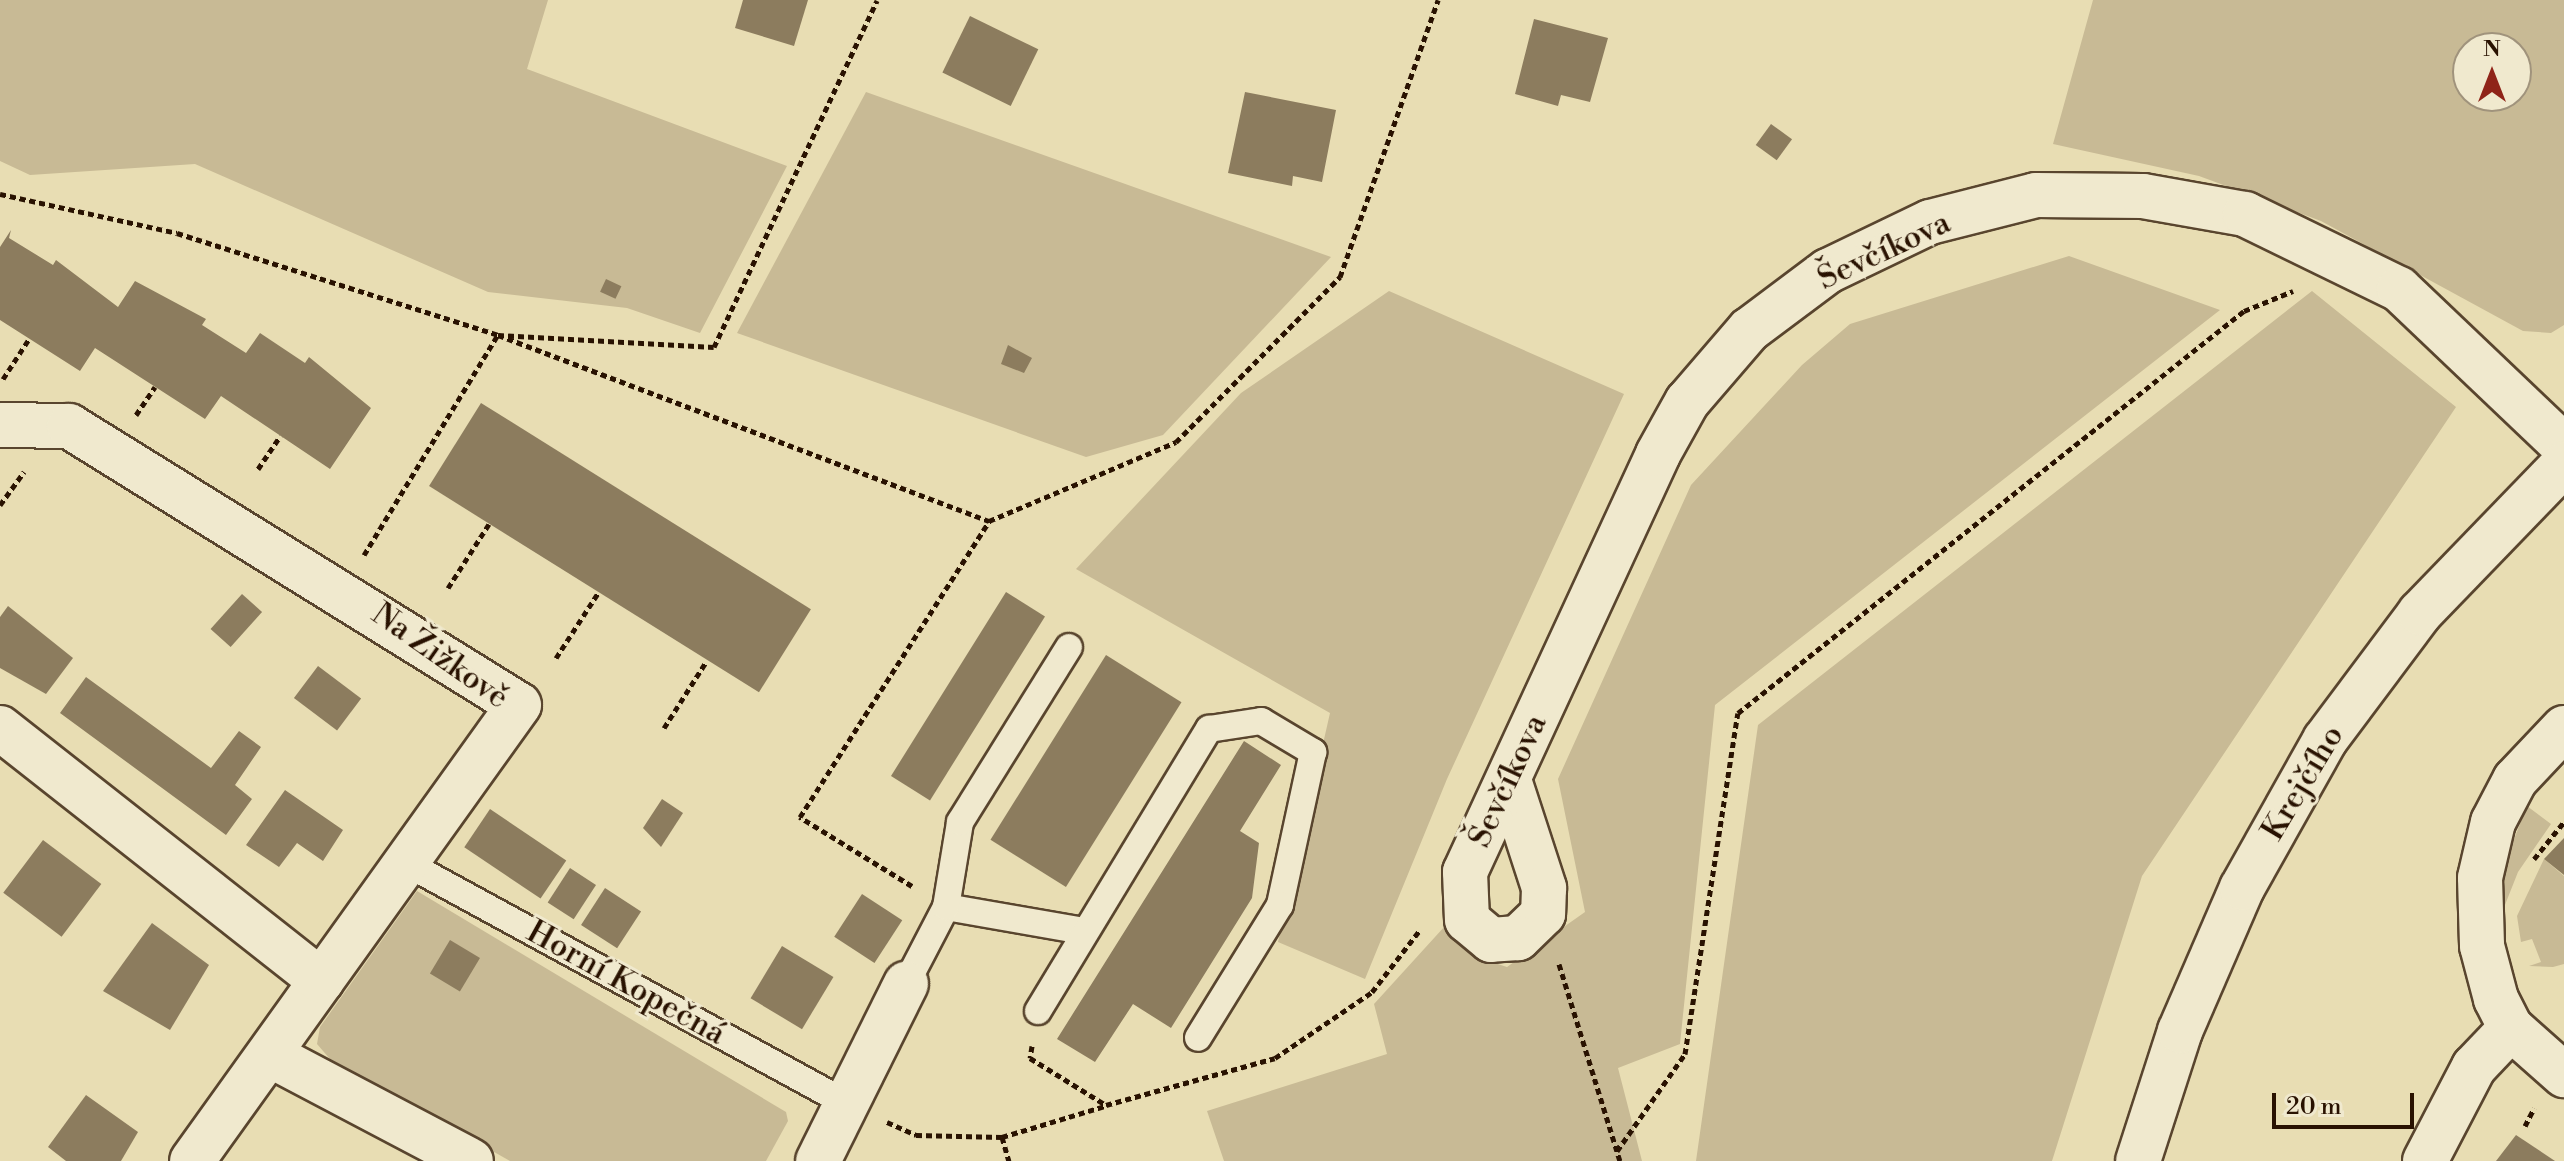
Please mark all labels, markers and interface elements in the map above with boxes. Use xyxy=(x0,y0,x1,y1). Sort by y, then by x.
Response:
north arrow xyxy=(2452,32,2532,112)
text: N xyxy=(2483,36,2501,63)
street label: Ševčíkova xyxy=(1812,204,1956,298)
street label: Na Žižkově xyxy=(364,595,516,717)
street label: Ševčíkova xyxy=(1461,709,1555,853)
street label: Krejčího xyxy=(2254,719,2352,847)
street label: Horní Kopečná xyxy=(520,913,732,1053)
scale bar xyxy=(2276,1077,2418,1127)
text: 20 m xyxy=(2286,1092,2342,1122)

